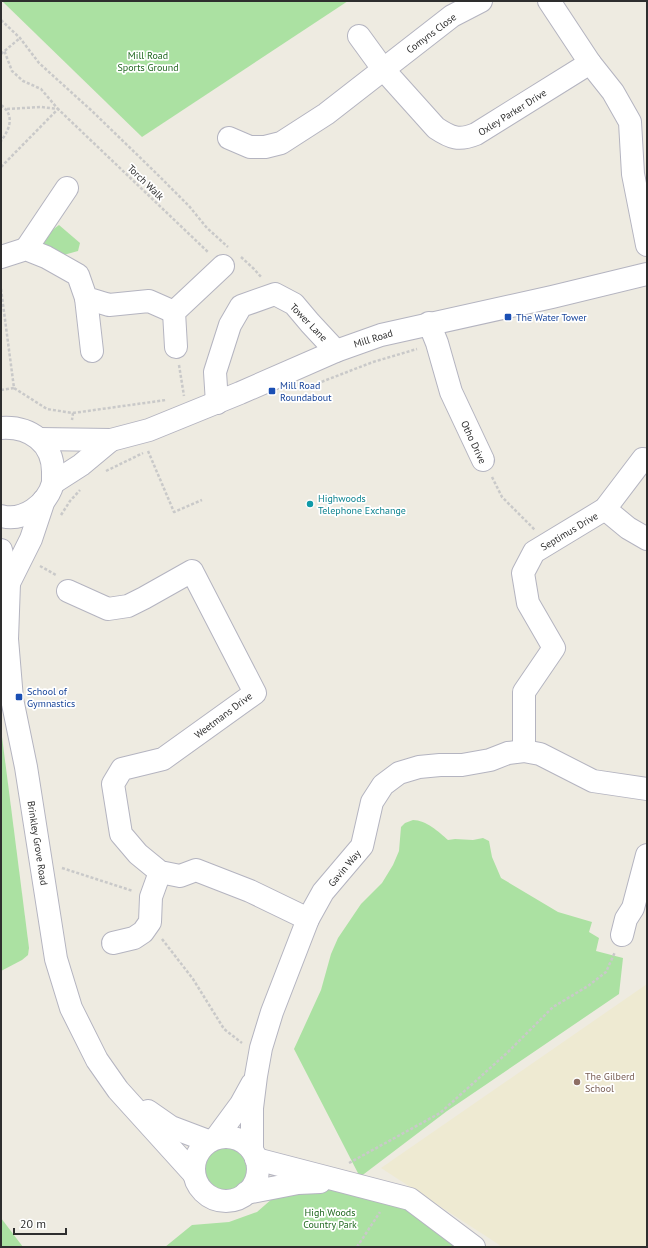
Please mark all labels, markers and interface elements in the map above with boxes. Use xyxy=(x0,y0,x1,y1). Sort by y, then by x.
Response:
street label: Comyns Close xyxy=(404,10,459,56)
park label: Mill Road Sports Ground xyxy=(117,49,179,74)
street label: Oxley Parker Drive xyxy=(476,86,549,139)
street label: Torch Walk xyxy=(125,162,167,203)
street label: Tower Lane xyxy=(287,300,330,344)
place label: The Water Tower xyxy=(516,311,587,324)
marker: The Water Tower xyxy=(503,312,513,322)
street label: Mill Road xyxy=(352,326,394,351)
place label: Mill Road Roundabout xyxy=(280,379,332,404)
marker: Mill Road Roundabout xyxy=(267,386,277,396)
street label: Otho Drive xyxy=(458,419,489,466)
place label: Highwoods Telephone Exchange xyxy=(318,492,406,517)
marker: Highwoods Telephone Exchange xyxy=(305,499,315,509)
street label: Septimus Drive xyxy=(538,509,600,554)
place label: School of Gymnastics xyxy=(27,685,75,710)
street label: Weetmans Drive xyxy=(192,689,255,741)
marker: School of Gymnastics xyxy=(14,692,24,702)
street label: Brinkley Grove Road xyxy=(24,800,51,886)
street label: Gavin Way xyxy=(325,847,364,889)
place label: The Gilberd School xyxy=(585,1070,635,1095)
marker: The Gilberd School xyxy=(572,1077,582,1087)
park label: High Woods Country Park xyxy=(303,1206,357,1231)
scale bar xyxy=(14,1210,66,1236)
text: 20 m xyxy=(20,1216,46,1231)

